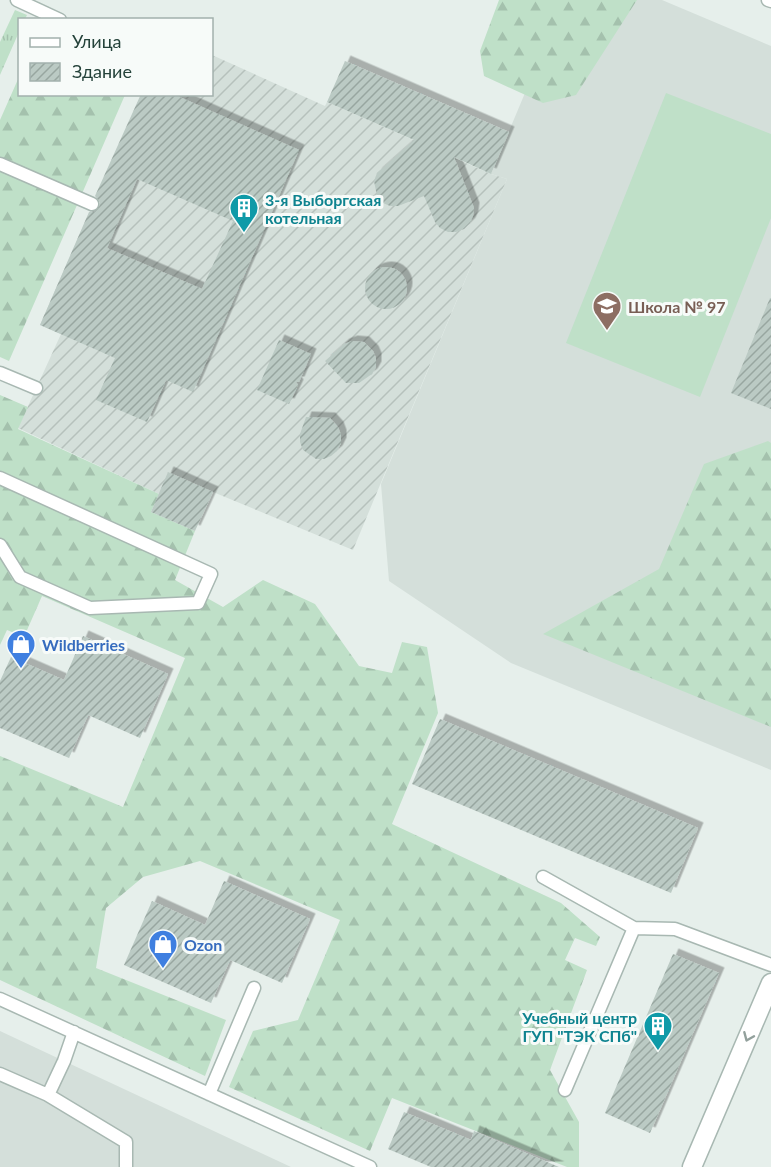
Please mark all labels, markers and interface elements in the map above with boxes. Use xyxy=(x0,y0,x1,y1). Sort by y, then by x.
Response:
legend xyxy=(18,18,213,96)
text: Улица xyxy=(72,30,122,52)
text: Здание xyxy=(72,60,132,82)
place label: 3-я Выборгская котельная xyxy=(265,190,381,227)
building icon: 3-я Выборгская котельная xyxy=(228,192,260,234)
school or university icon: Школа № 97 xyxy=(591,290,623,332)
place label: Школа № 97 xyxy=(628,297,725,316)
shop icon: Wildberries xyxy=(5,628,37,670)
place label: Wildberries xyxy=(42,635,125,654)
shop icon: Ozon xyxy=(147,928,179,970)
place label: Ozon xyxy=(184,935,222,954)
place label: Учебный центр ГУП "ТЭК СПб" xyxy=(521,1008,637,1045)
building icon: Учебный центр ГУП "ТЭК СПб" xyxy=(642,1010,674,1052)
one-way arrow xyxy=(743,1030,755,1041)

